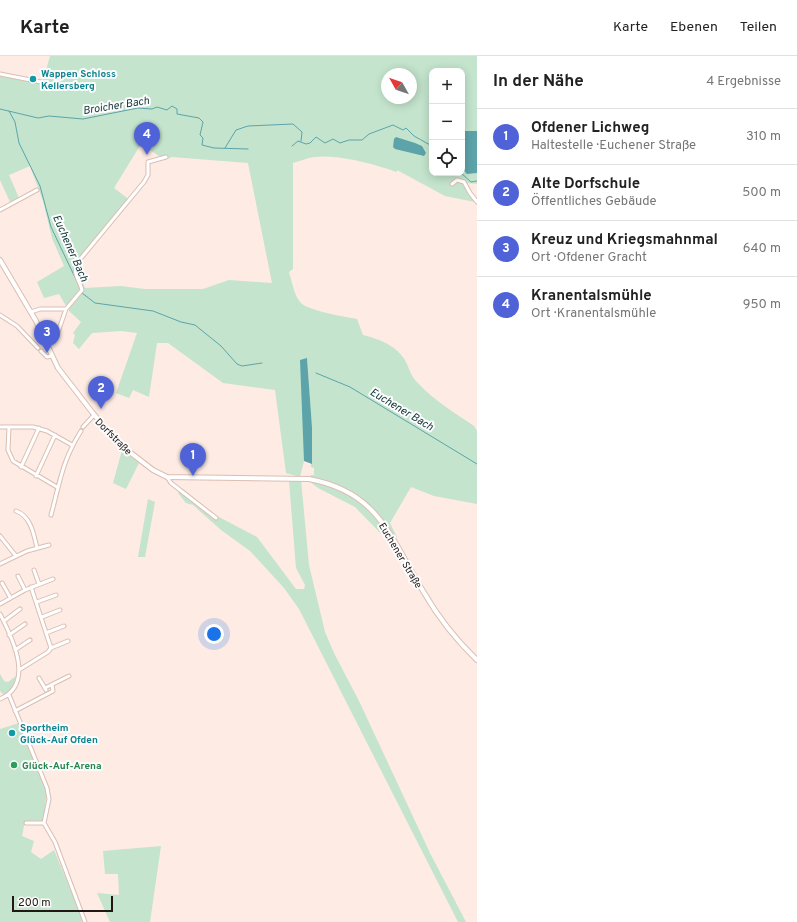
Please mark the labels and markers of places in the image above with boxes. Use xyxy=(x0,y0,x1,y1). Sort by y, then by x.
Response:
place label: Wappen Schloss Kellersberg xyxy=(41,68,116,93)
marker: Wappen Schloss Kellersberg xyxy=(28,74,38,84)
pin: 4 xyxy=(134,122,160,155)
pin: 3 xyxy=(34,320,60,353)
pin: 2 xyxy=(88,376,114,409)
pin: 1 xyxy=(180,443,206,476)
place label: Sportheim Glück-Auf Ofden xyxy=(20,722,98,747)
marker: Sportheim Glück-Auf Ofden xyxy=(7,728,17,738)
marker: Glück-Auf-Arena xyxy=(9,760,19,770)
place label: Glück-Auf-Arena xyxy=(22,760,102,773)

